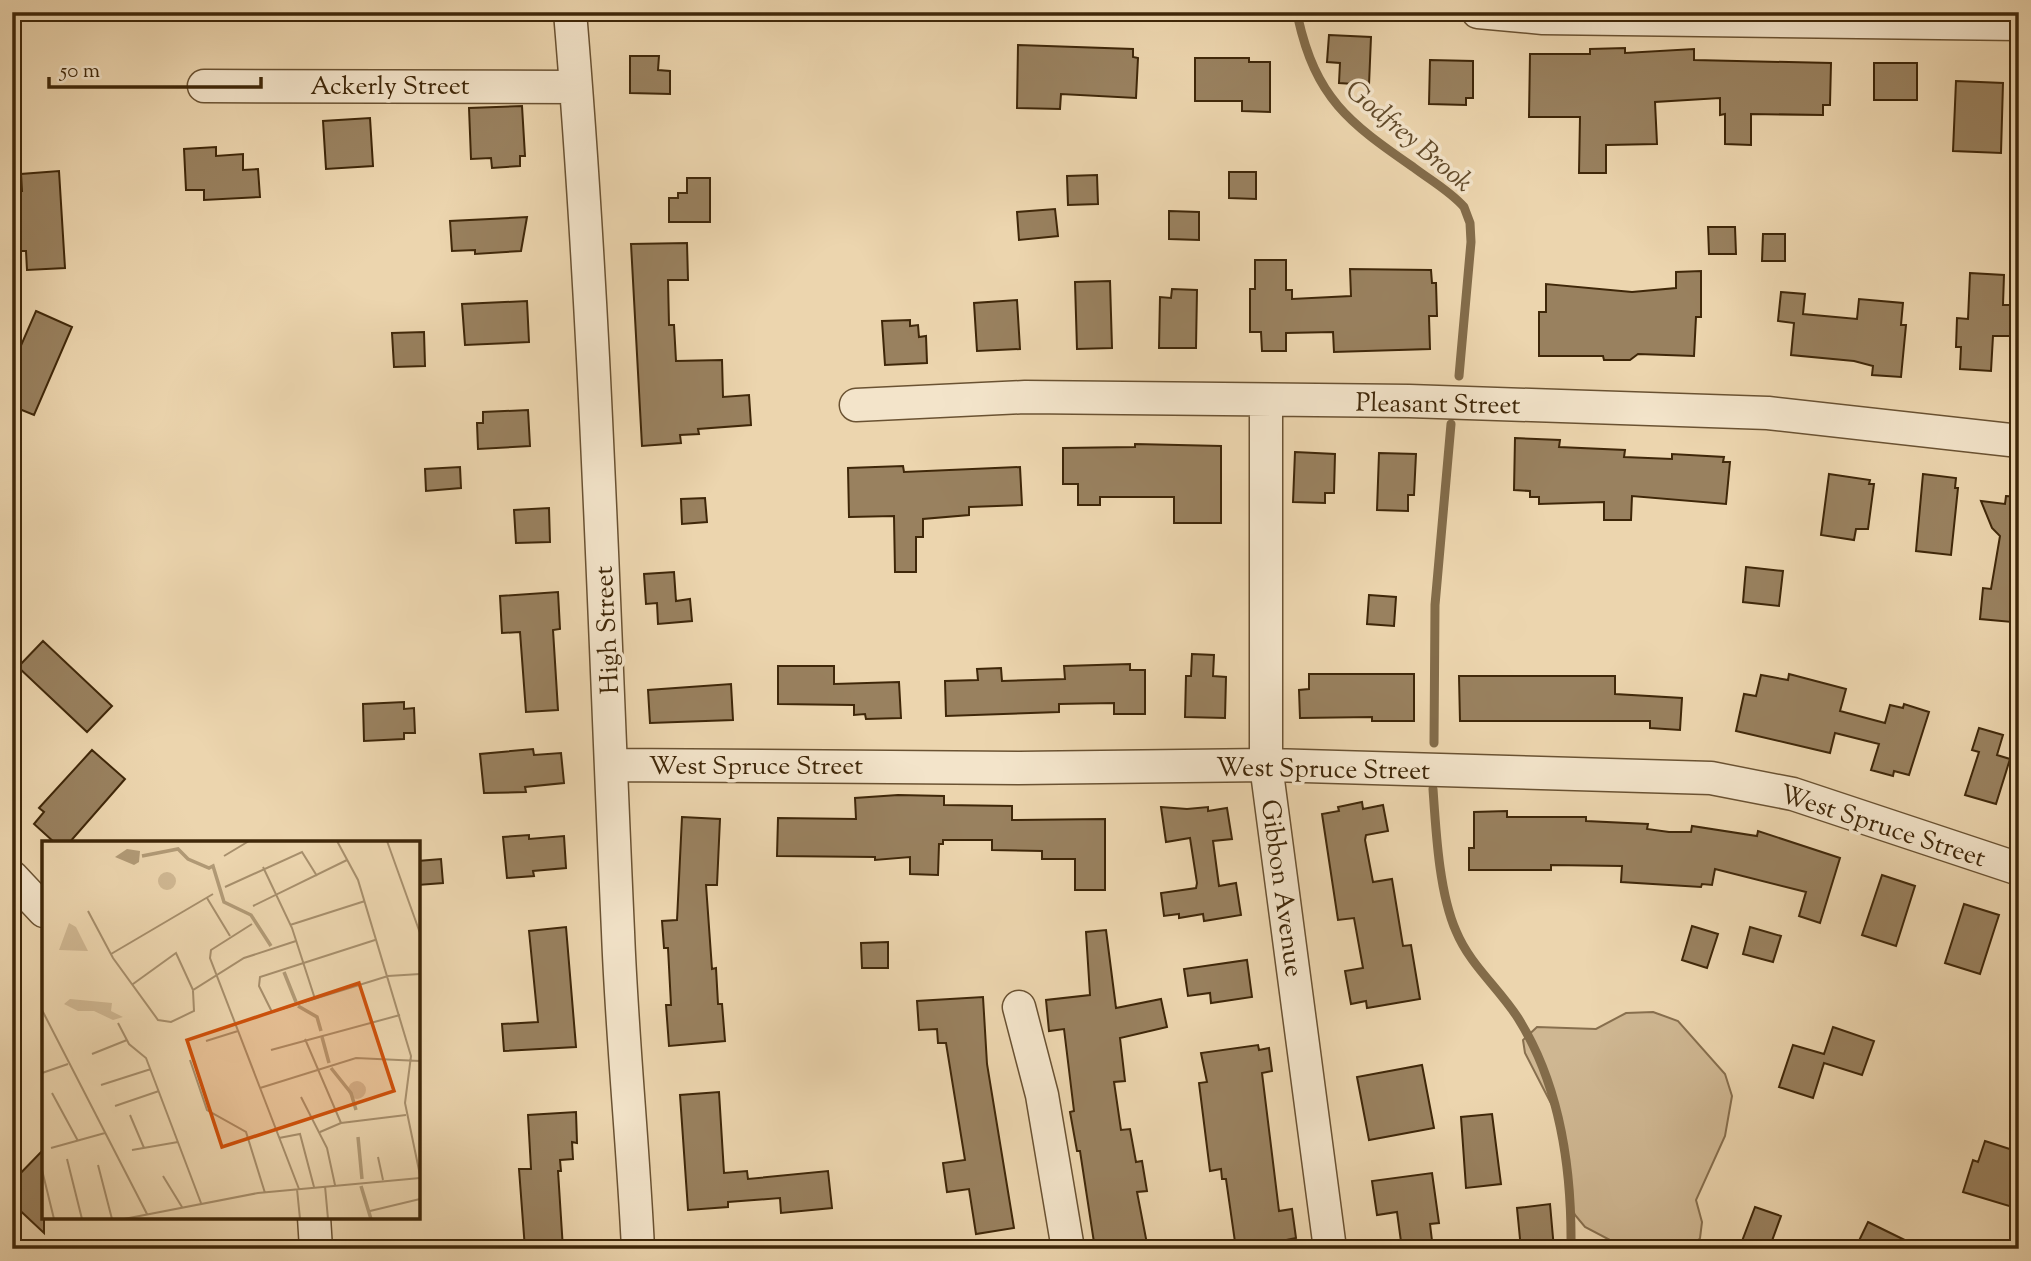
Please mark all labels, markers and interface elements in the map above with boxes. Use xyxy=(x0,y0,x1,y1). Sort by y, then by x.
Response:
scale bar xyxy=(49,46,261,90)
text: 50 m xyxy=(59,57,100,87)
street label: Ackerly Street xyxy=(310,69,470,106)
water label: Godfrey Brook xyxy=(1335,72,1481,203)
street label: Pleasant Street xyxy=(1355,386,1521,425)
street label: High Street xyxy=(587,565,630,695)
street label: West Spruce Street xyxy=(649,749,863,786)
street label: West Spruce Street xyxy=(1216,750,1431,791)
street label: West Spruce Street xyxy=(1775,777,1990,878)
street label: Gibbon Avenue xyxy=(1250,797,1311,979)
inset map xyxy=(42,841,420,1219)

